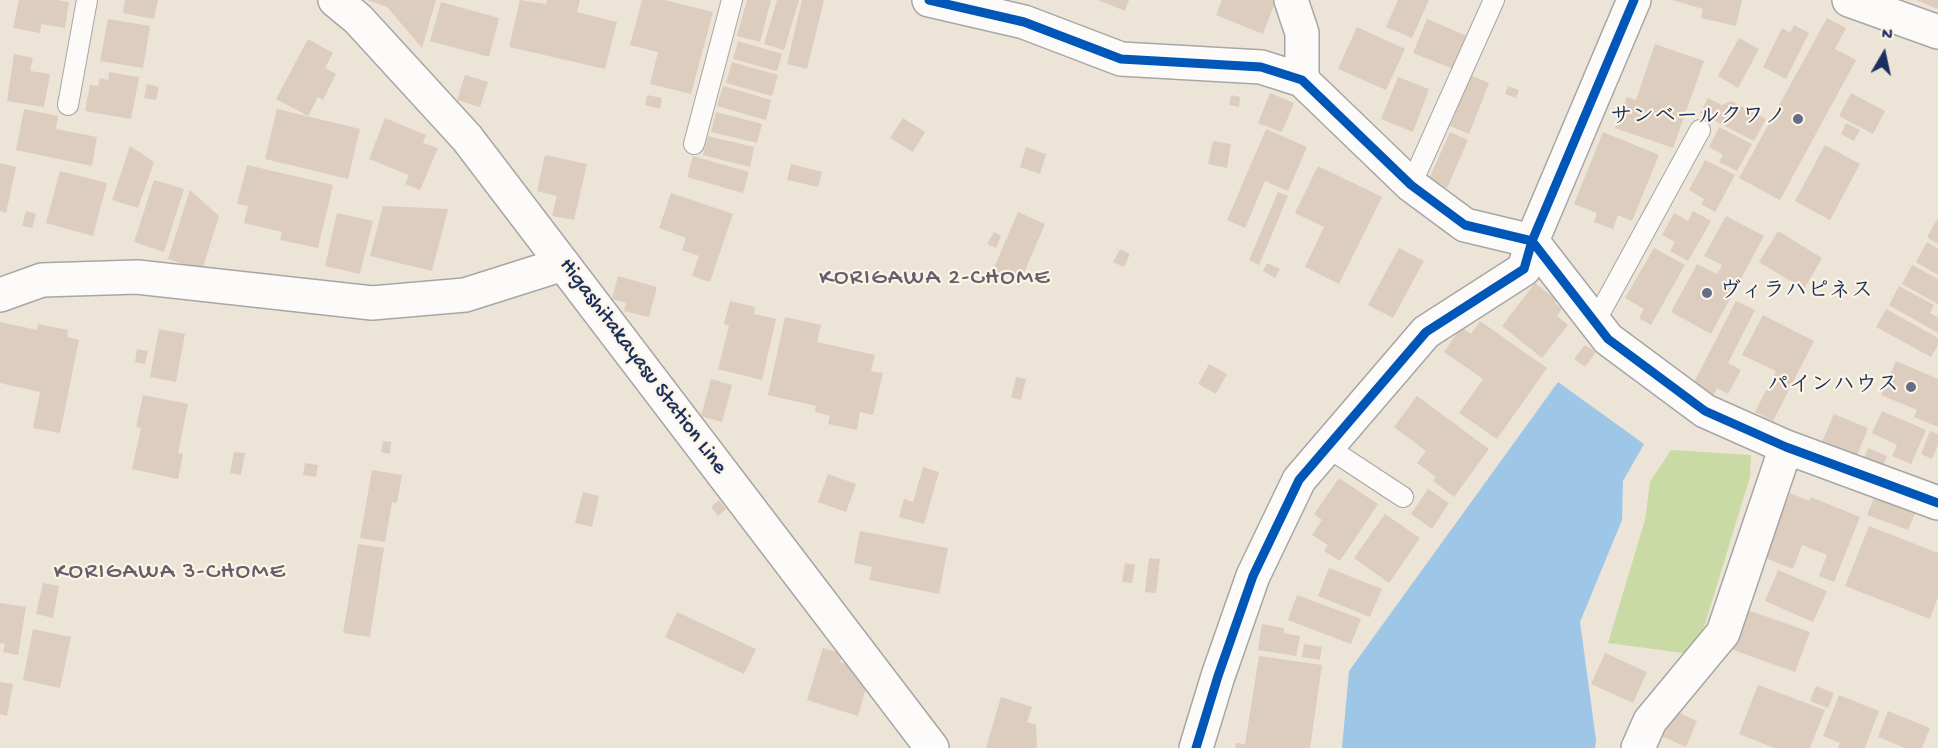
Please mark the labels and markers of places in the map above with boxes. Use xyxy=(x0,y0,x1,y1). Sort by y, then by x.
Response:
place label: サンベールクワノ xyxy=(1610,106,1786,132)
marker: サンベールクワノ xyxy=(1791,112,1805,126)
place label: ヴィラハピネス xyxy=(1719,280,1873,306)
marker: ヴィラハピネス xyxy=(1700,286,1714,300)
place label: パインハウス xyxy=(1767,374,1899,400)
marker: パインハウス xyxy=(1904,380,1918,394)

